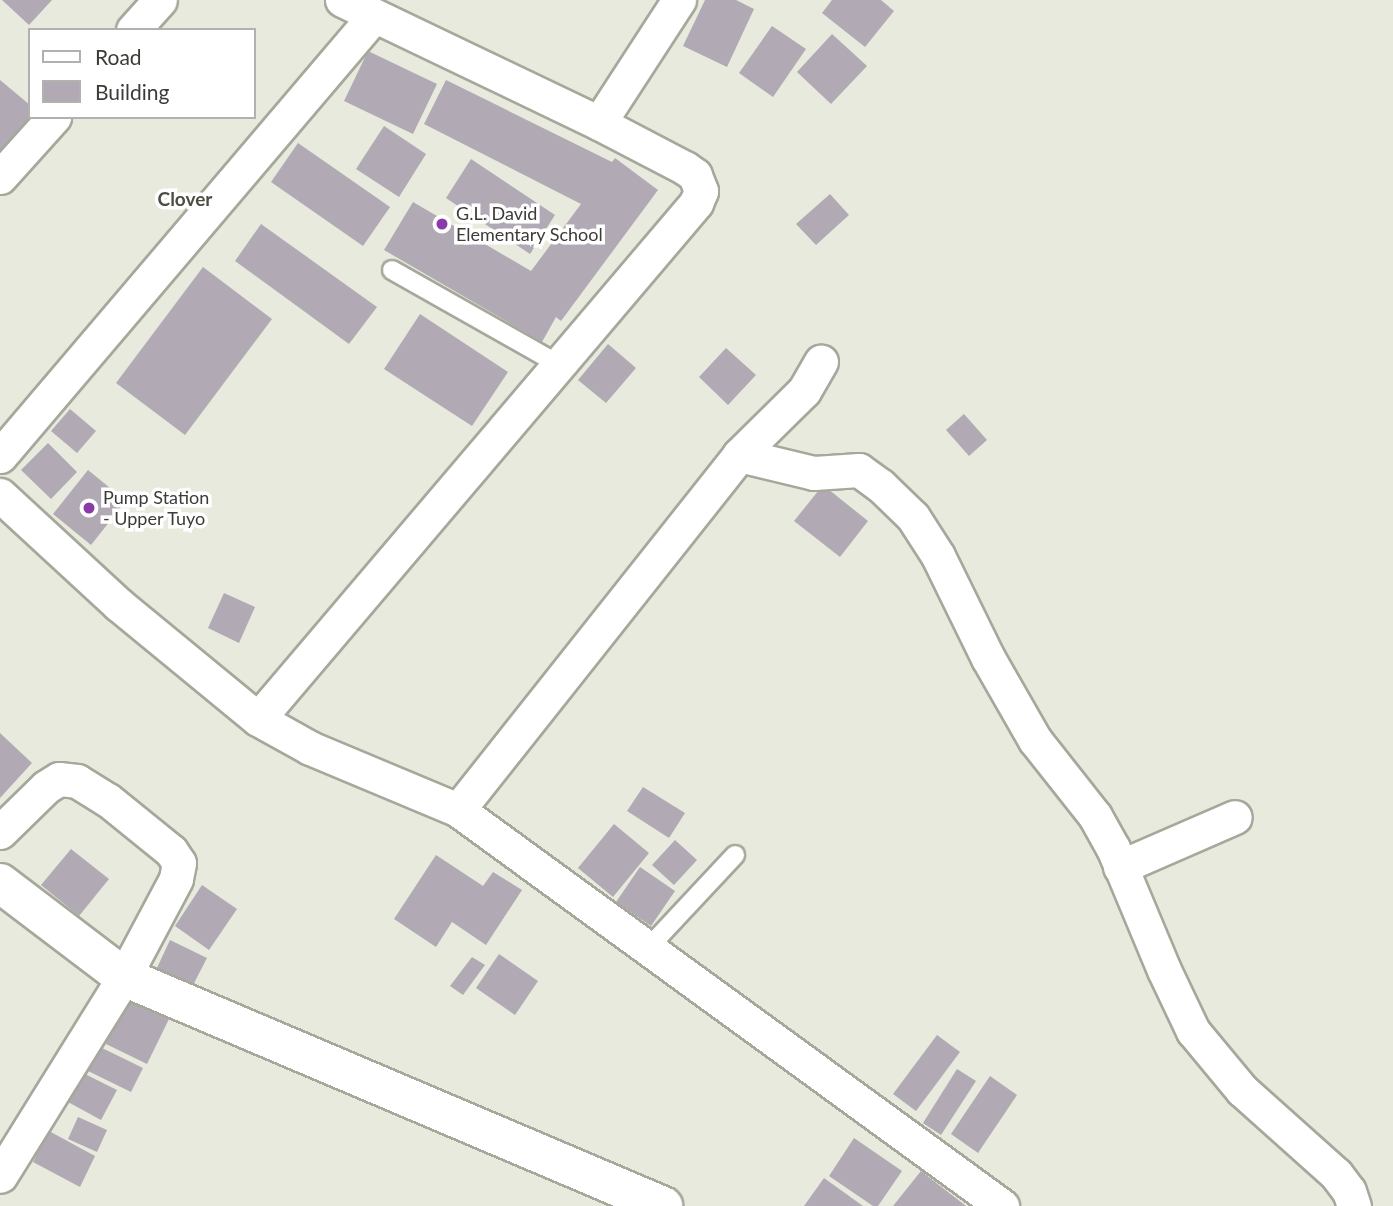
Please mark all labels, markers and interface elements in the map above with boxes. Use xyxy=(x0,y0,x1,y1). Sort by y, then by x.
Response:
legend xyxy=(28,28,256,119)
text: Road xyxy=(95,44,142,69)
text: Building xyxy=(95,79,170,104)
district label: Clover xyxy=(158,188,212,210)
place label: G.L. David Elementary School xyxy=(456,203,603,246)
marker: G.L. David Elementary School xyxy=(434,216,450,232)
place label: Pump Station - Upper Tuyo xyxy=(103,487,209,530)
marker: Pump Station - Upper Tuyo xyxy=(81,500,97,516)

